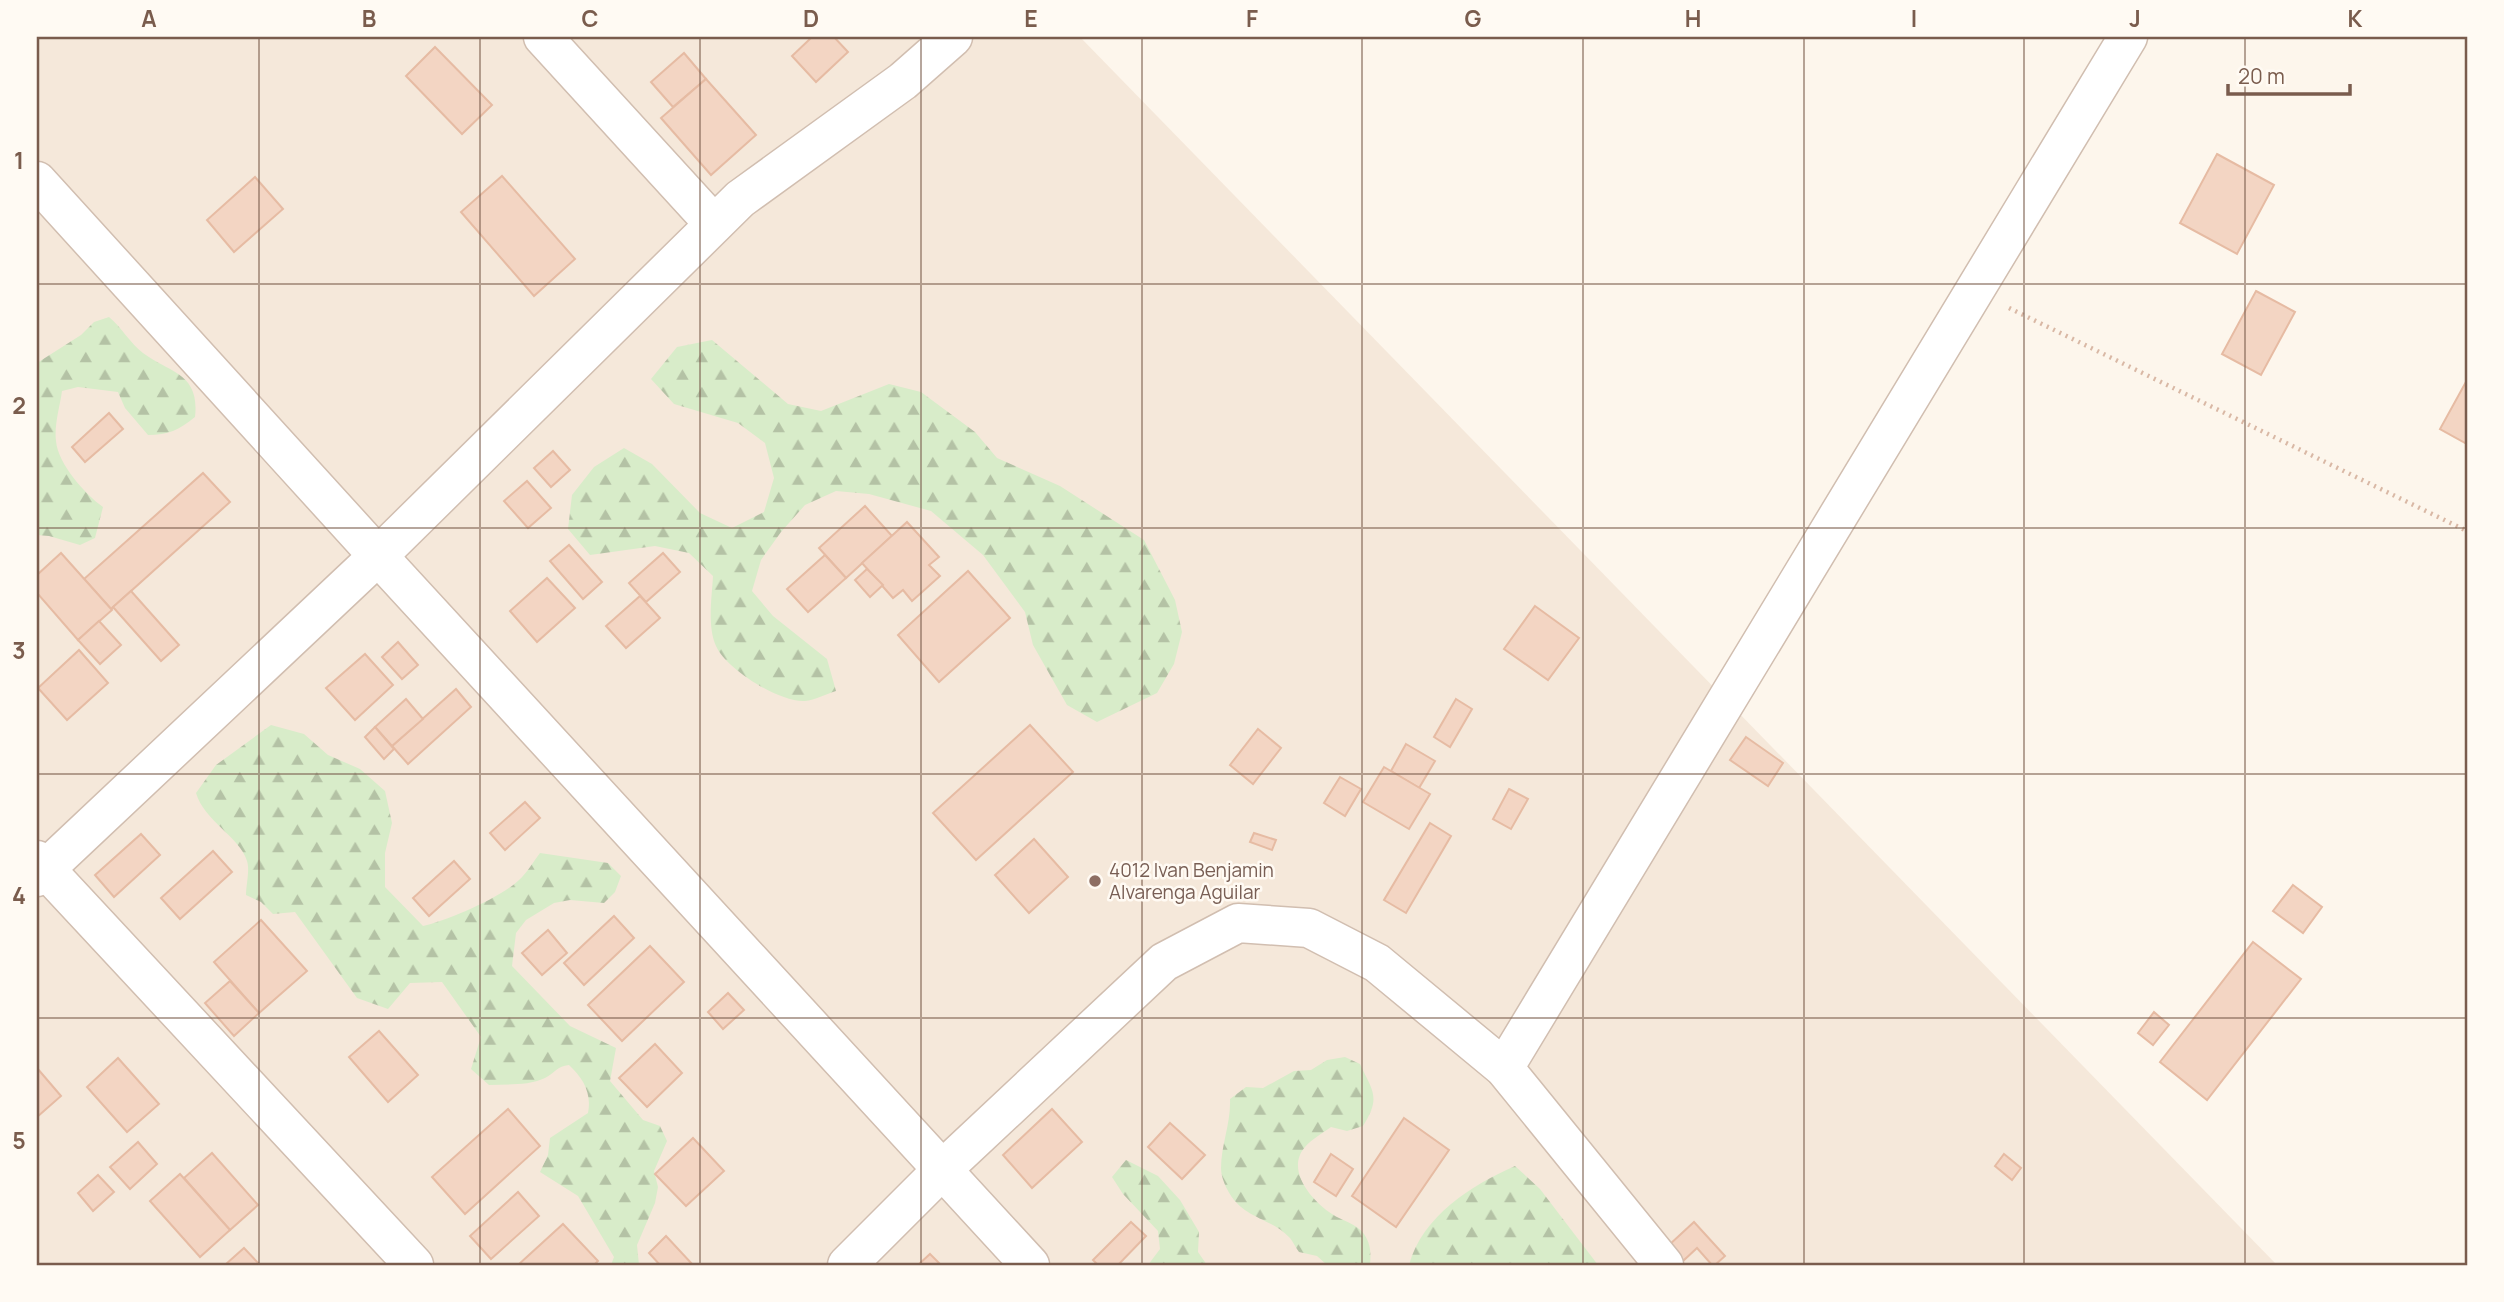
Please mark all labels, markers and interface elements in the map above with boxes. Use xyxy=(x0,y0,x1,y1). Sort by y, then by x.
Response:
text: A xyxy=(141,2,157,34)
text: B xyxy=(362,2,376,34)
text: C xyxy=(582,2,599,34)
text: D xyxy=(803,2,819,34)
text: E xyxy=(1024,2,1038,34)
text: F xyxy=(1246,2,1258,34)
text: G xyxy=(1465,2,1482,34)
text: H xyxy=(1685,2,1701,34)
text: I xyxy=(1911,2,1917,34)
text: J xyxy=(2129,2,2141,34)
text: K xyxy=(2348,2,2363,34)
scale bar xyxy=(2228,52,2350,96)
text: 20 m xyxy=(2238,62,2285,90)
text: 1 xyxy=(14,144,24,176)
text: 2 xyxy=(12,389,26,421)
text: 3 xyxy=(12,634,26,666)
place label: 4012 Ivan Benjamin Alvarenga Aguilar xyxy=(1109,857,1274,905)
marker: 4012 Ivan Benjamin Alvarenga Aguilar xyxy=(1087,873,1103,889)
text: 4 xyxy=(12,879,26,911)
text: 5 xyxy=(12,1124,26,1156)

